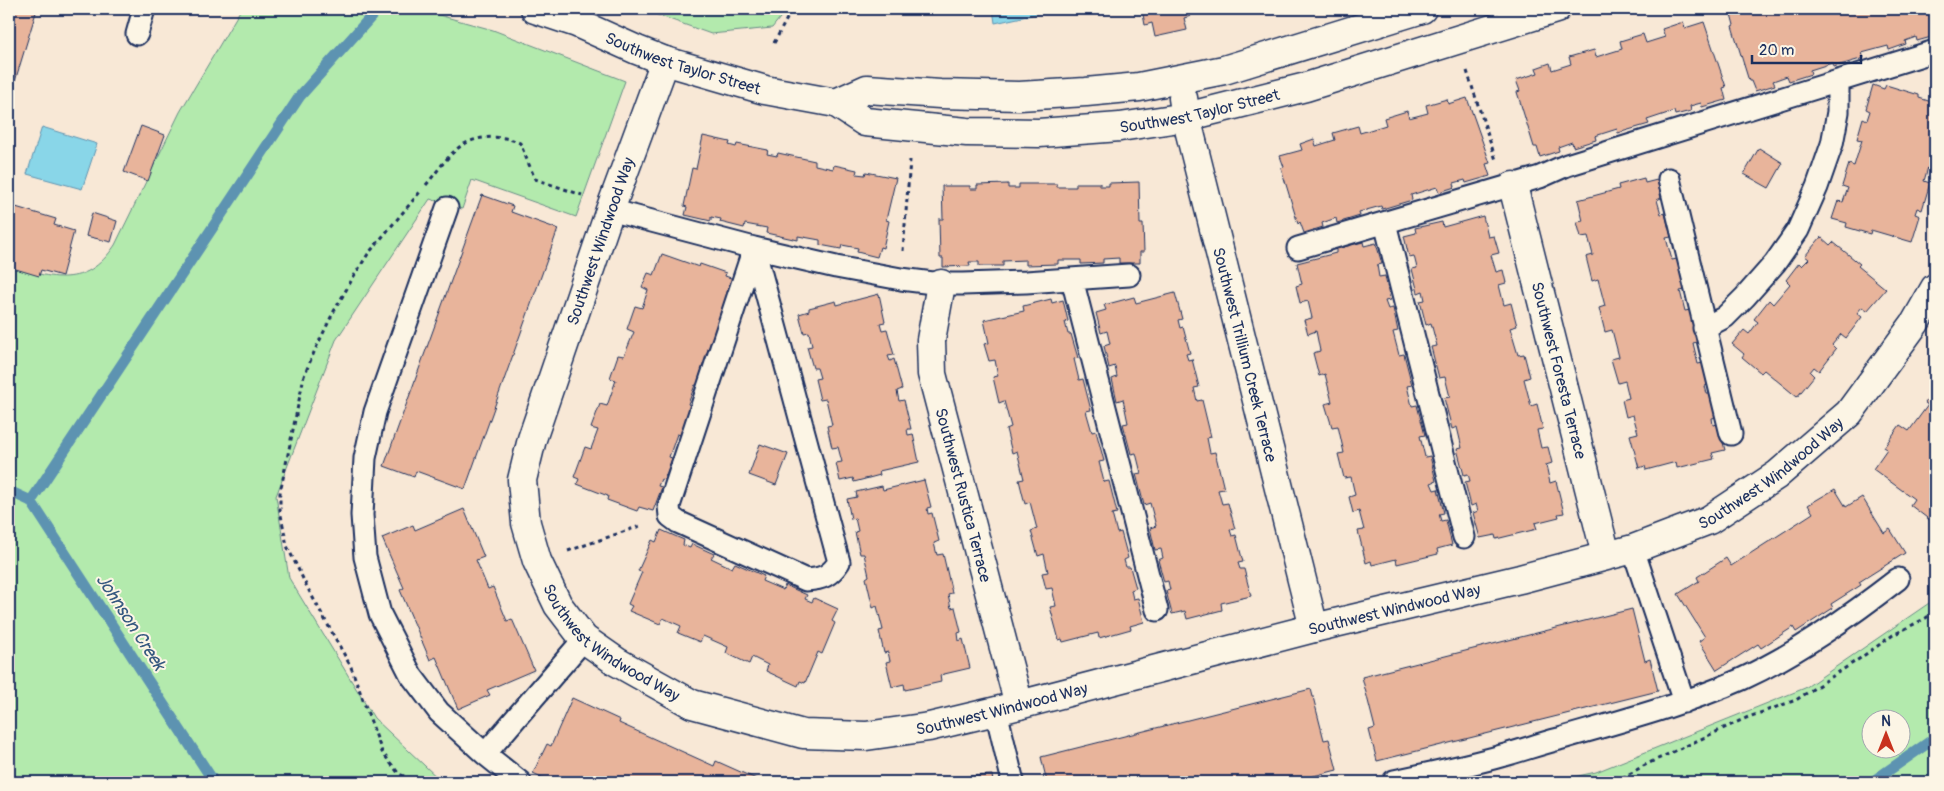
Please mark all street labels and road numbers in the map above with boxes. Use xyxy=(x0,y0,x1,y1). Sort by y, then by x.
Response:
street label: Southwest Taylor Street xyxy=(602,28,763,99)
street label: Southwest Taylor Street xyxy=(1118,85,1282,138)
street label: Southwest Windwood Way xyxy=(563,155,639,328)
street label: Southwest Trillium Creek Terrace xyxy=(1208,245,1281,464)
street label: Southwest Foresta Terrace xyxy=(1527,280,1590,461)
street label: Southwest Rustica Terrace xyxy=(930,406,995,585)
street label: Southwest Windwood Way xyxy=(1696,413,1848,534)
street label: Southwest Windwood Way xyxy=(1306,580,1483,640)
street label: Southwest Windwood Way xyxy=(538,581,683,706)
street label: Southwest Windwood Way xyxy=(915,678,1090,740)

